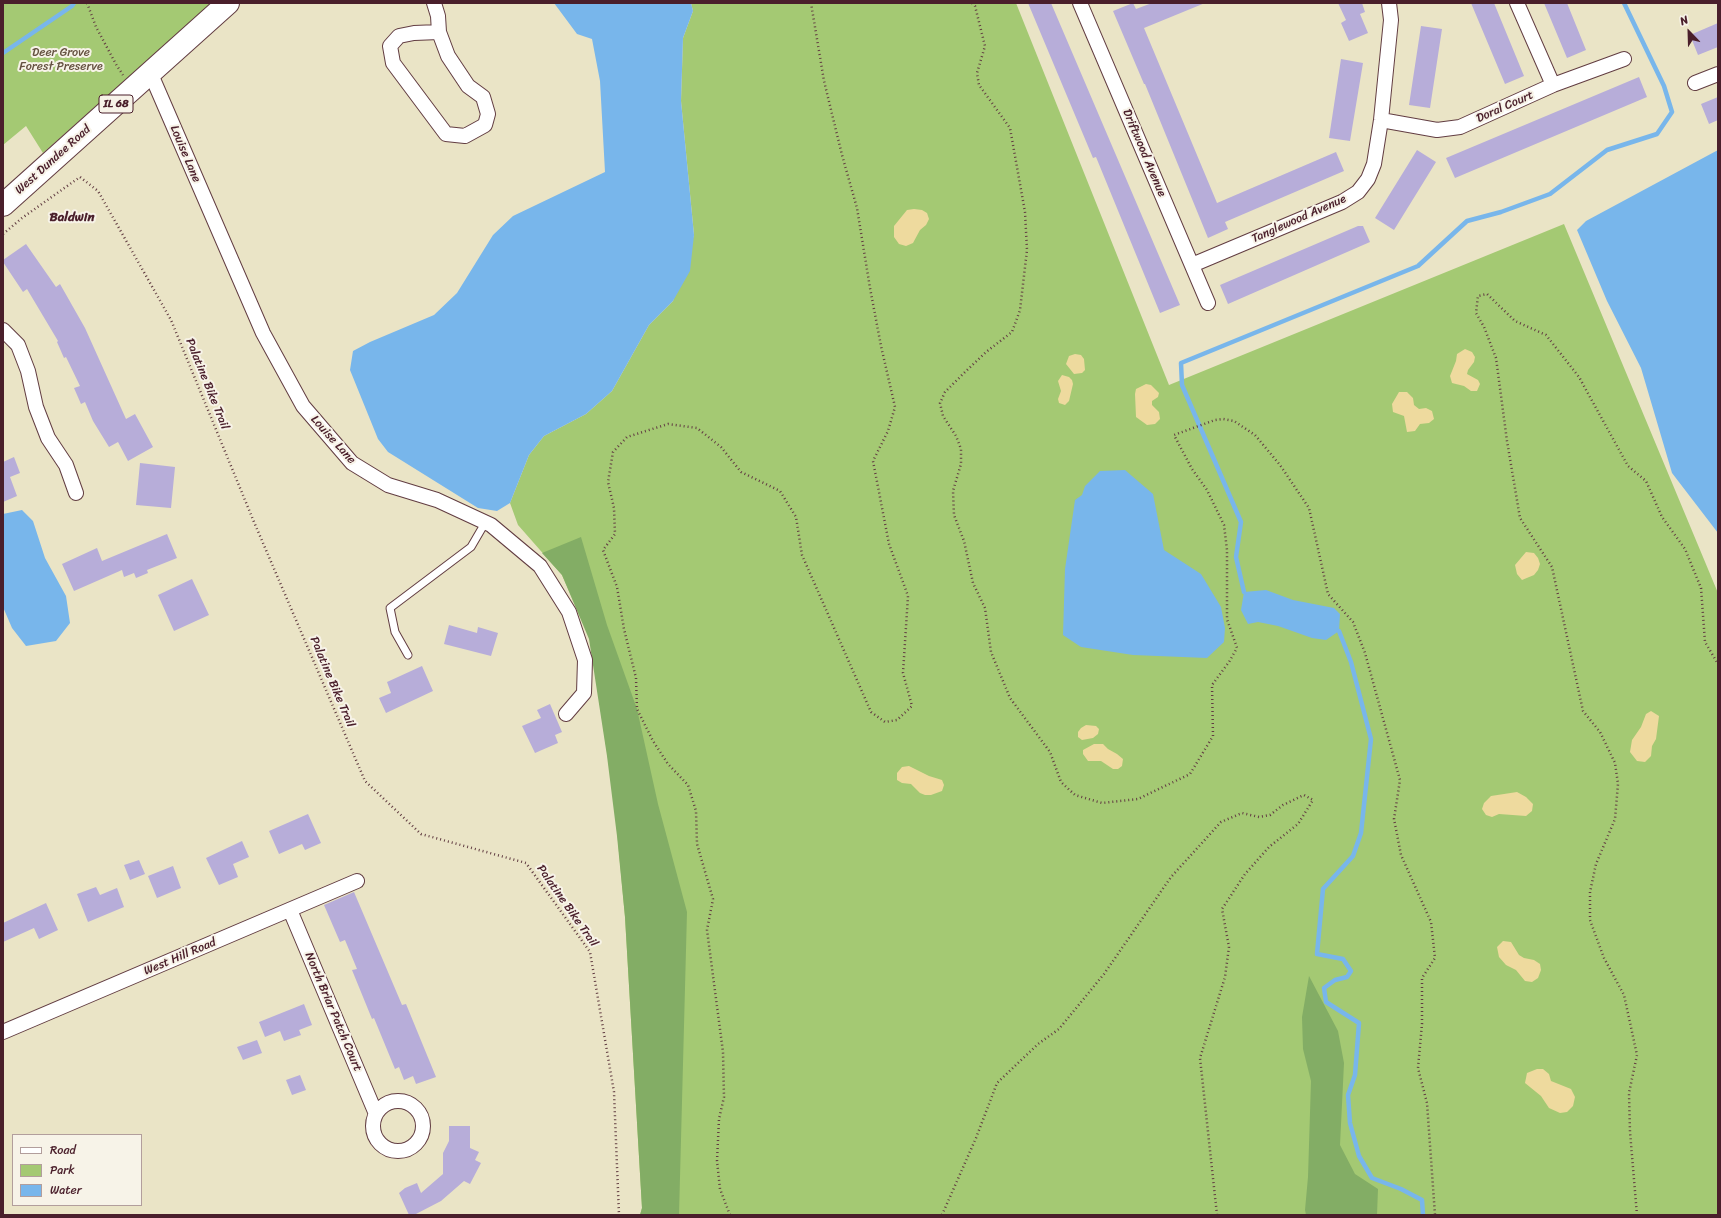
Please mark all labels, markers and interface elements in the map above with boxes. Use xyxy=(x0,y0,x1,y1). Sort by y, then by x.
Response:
text: N xyxy=(1677,10,1691,31)
north arrow xyxy=(1669,12,1709,52)
park label: Deer Grove Forest Preserve xyxy=(19,46,103,74)
street label: Doral Court xyxy=(1474,88,1536,126)
road number: IL 68 xyxy=(99,95,133,113)
street label: Driftwood Avenue xyxy=(1119,107,1169,199)
street label: West Dundee Road xyxy=(12,122,94,198)
street label: Louise Lane xyxy=(167,123,203,185)
street label: Tanglewood Avenue xyxy=(1250,192,1348,246)
district label: Baldwin xyxy=(50,210,94,226)
street label: Palatine Bike Trail xyxy=(182,336,232,432)
street label: Louise Lane xyxy=(307,413,359,467)
street label: Palatine Bike Trail xyxy=(306,635,358,729)
street label: Palatine Bike Trail xyxy=(533,862,601,950)
street label: West Hill Road xyxy=(142,935,218,979)
street label: North Briar Patch Court xyxy=(301,950,365,1074)
legend xyxy=(12,1134,142,1206)
text: Road xyxy=(50,1139,76,1161)
text: Park xyxy=(50,1159,75,1181)
text: Water xyxy=(50,1179,82,1201)

